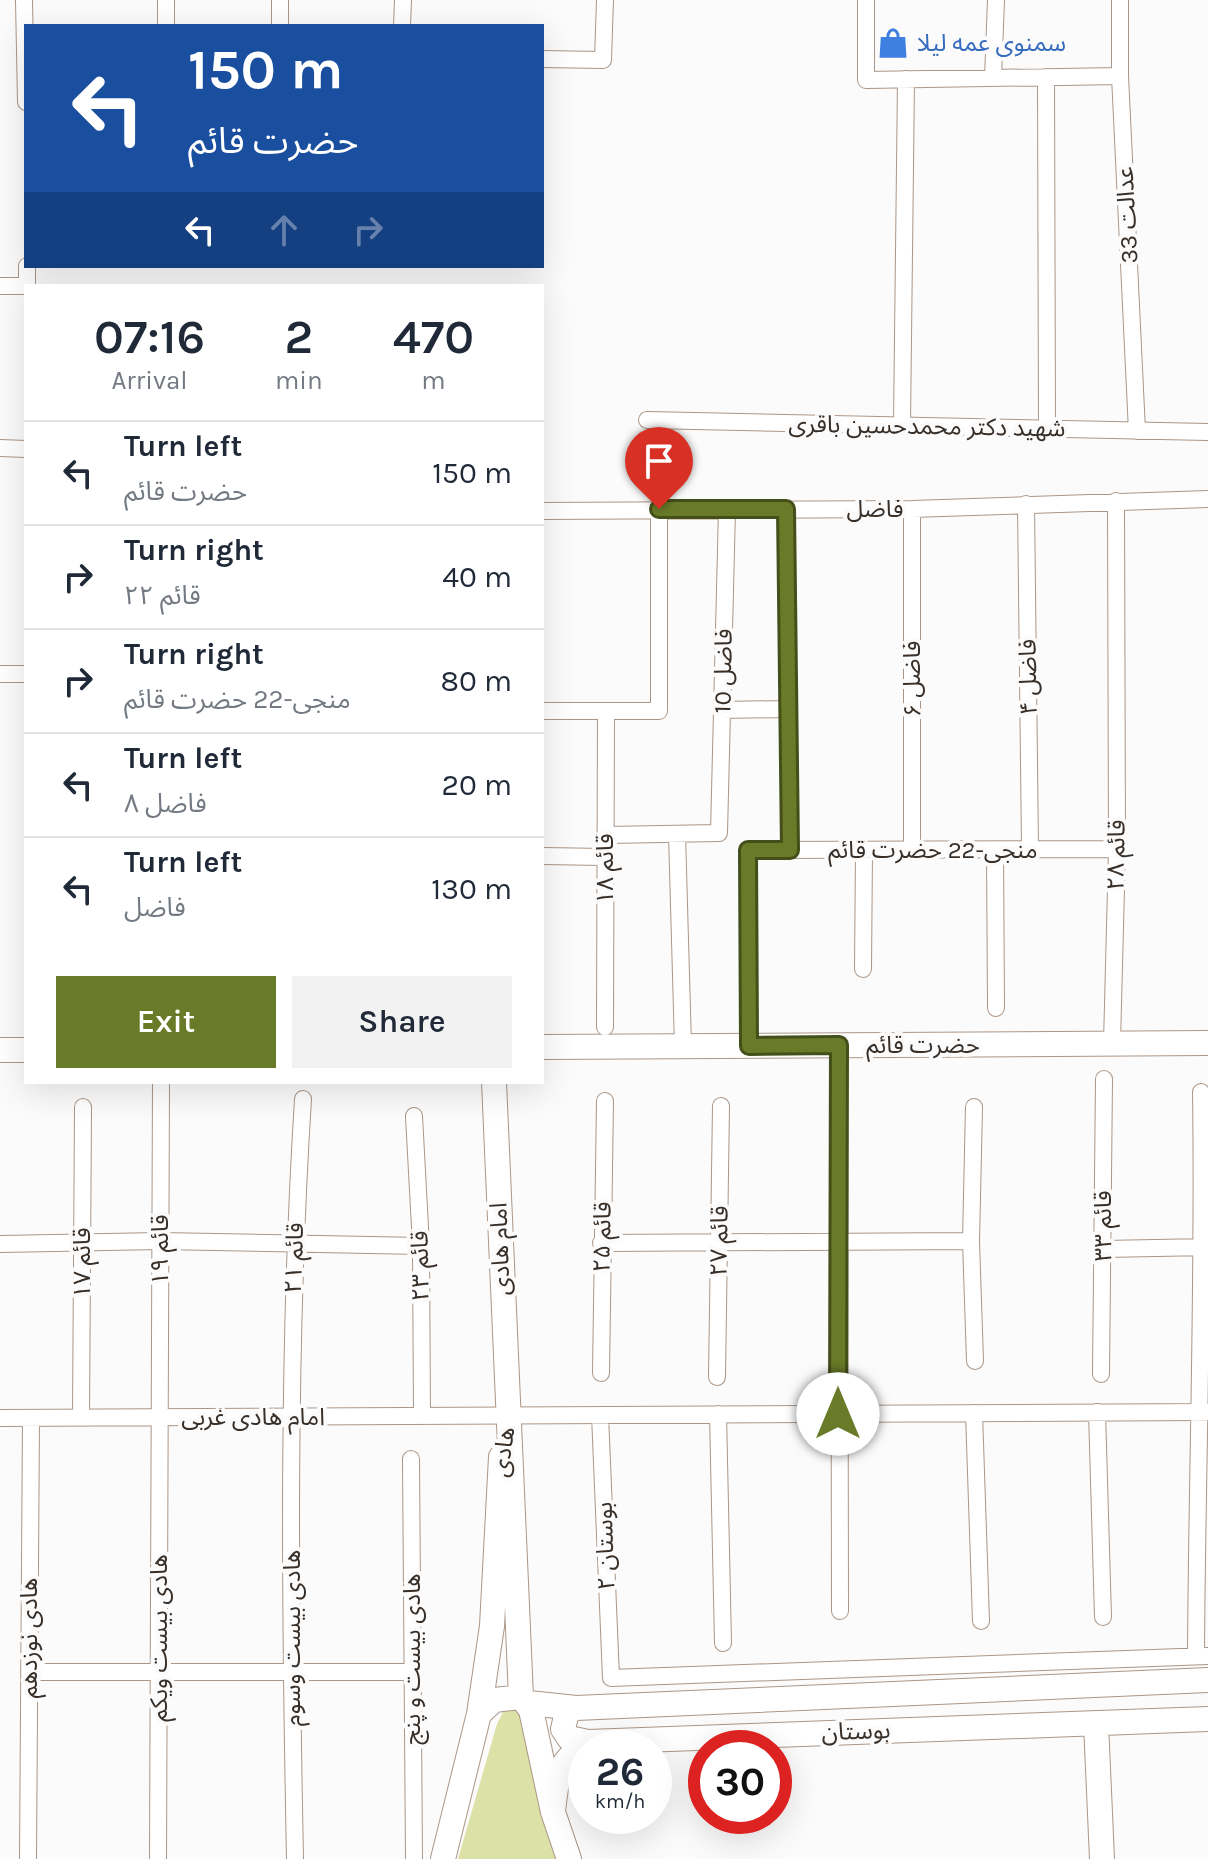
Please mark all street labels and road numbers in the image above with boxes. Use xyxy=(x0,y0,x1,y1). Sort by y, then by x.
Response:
street label: عدالت 33 xyxy=(1110,166,1144,264)
street label: شهید دکتر محمدحسین باقری xyxy=(788,410,1066,442)
street label: فاضل xyxy=(847,495,903,523)
street label: فاضل 10 xyxy=(708,628,738,714)
street label: فاضل ۴ xyxy=(1013,639,1043,715)
street label: فاضل ۶ xyxy=(898,641,926,717)
street label: قائم ۲۸ xyxy=(1101,819,1134,891)
street label: قائم ۱۸ xyxy=(591,834,622,904)
street label: منجی-22 حضرت قائم xyxy=(828,836,1038,867)
street label: حضرت قائم xyxy=(866,1031,980,1062)
street label: قائم ۳۳ xyxy=(1089,1191,1120,1261)
street label: قائم ۲۵ xyxy=(587,1201,620,1273)
street label: امام هادی xyxy=(484,1202,520,1296)
street label: قائم ۲۷ xyxy=(704,1205,737,1277)
street label: قائم ۱۹ xyxy=(146,1215,177,1285)
street label: قائم ۲۱ xyxy=(279,1222,312,1294)
street label: قائم ۱۷ xyxy=(68,1228,99,1298)
street label: قائم ۲۳ xyxy=(405,1230,438,1302)
street label: امام هادی غربی xyxy=(181,1403,325,1435)
street label: هادی xyxy=(486,1425,520,1479)
street label: بوستان ۲ xyxy=(589,1501,621,1591)
street label: هادی بیست وسوم xyxy=(278,1550,310,1726)
street label: هادی بیست ویکم xyxy=(145,1554,176,1722)
street label: هادی بیست و پنج xyxy=(398,1573,429,1745)
street label: هادی نوزدهم xyxy=(15,1578,46,1698)
street label: بوستان xyxy=(821,1716,891,1746)

